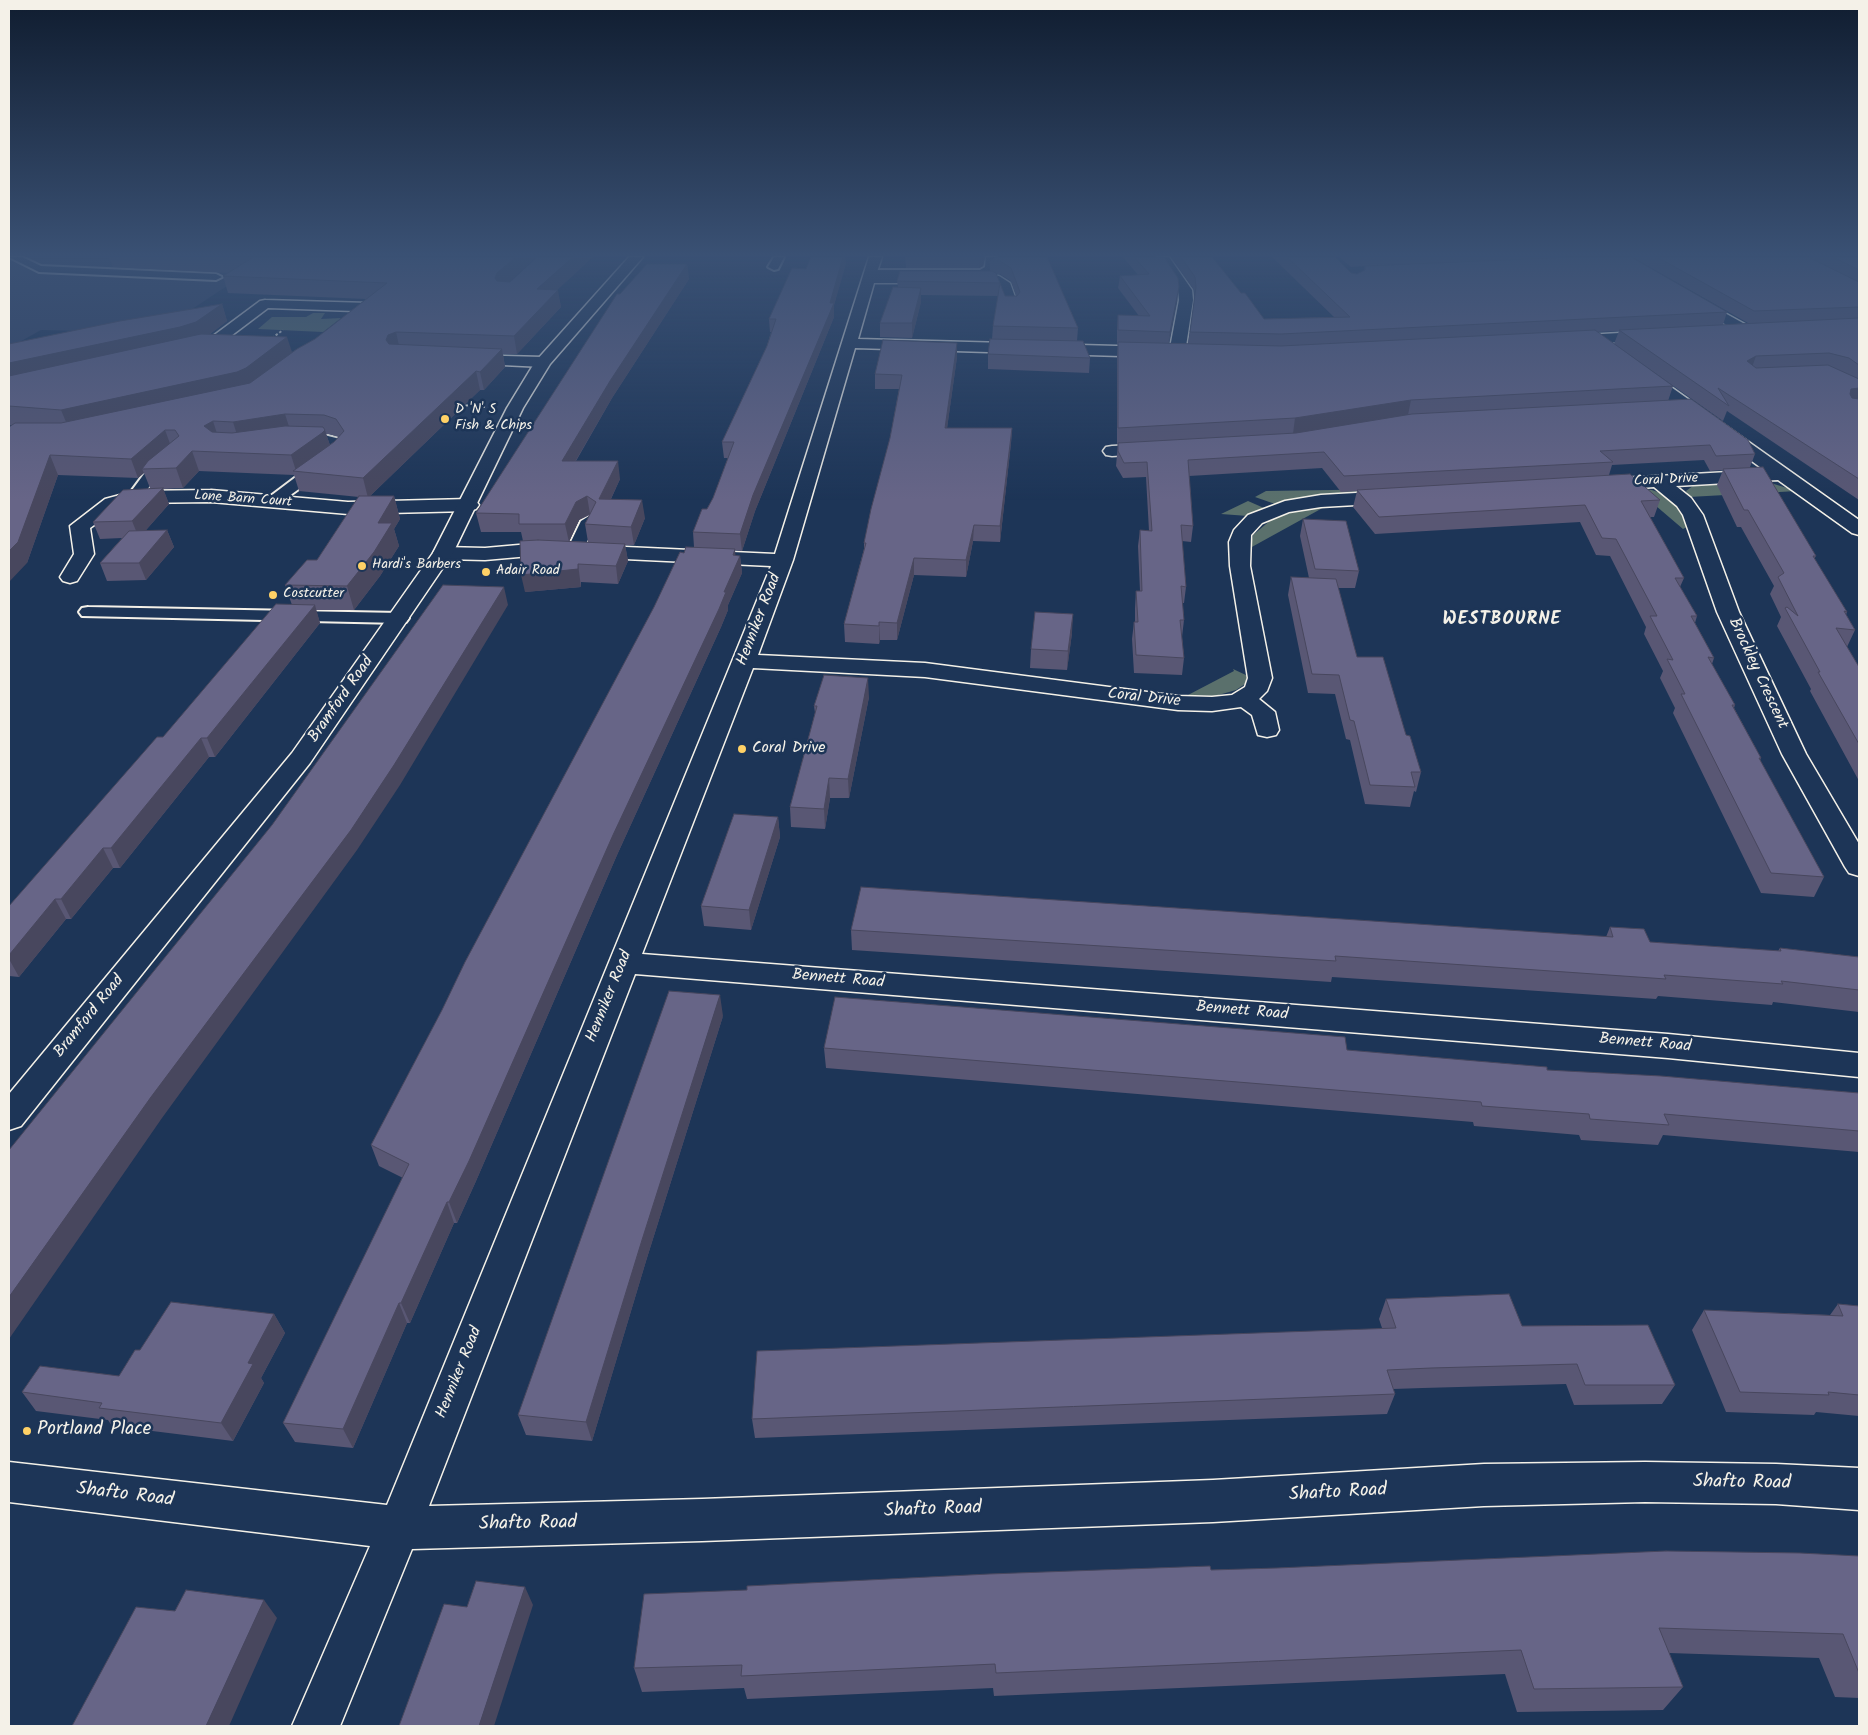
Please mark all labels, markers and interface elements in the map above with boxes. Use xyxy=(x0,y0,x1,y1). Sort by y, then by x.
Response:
place label: D 'N' S Fish & Chips xyxy=(455,403,532,436)
marker: D 'N' S Fish & Chips xyxy=(439,413,451,425)
street label: Coral Drive xyxy=(1634,471,1698,491)
street label: Lone Barn Court xyxy=(193,488,293,512)
place label: Hardi's Barbers xyxy=(372,558,461,574)
marker: Hardi's Barbers xyxy=(356,560,368,572)
place label: Adair Road xyxy=(496,564,560,580)
marker: Adair Road xyxy=(480,566,492,578)
street label: Henniker Road xyxy=(734,571,786,669)
place label: Costcutter xyxy=(283,587,344,603)
marker: Costcutter xyxy=(267,589,279,601)
district label: WESTBOURNE xyxy=(1441,610,1563,632)
street label: Brockley Crescent xyxy=(1723,615,1791,733)
street label: Bramford Road xyxy=(305,653,379,747)
street label: Coral Drive xyxy=(1107,686,1181,712)
place label: Coral Drive xyxy=(752,739,825,759)
marker: Coral Drive xyxy=(736,743,748,755)
street label: Henniker Road xyxy=(583,948,637,1046)
street label: Bennett Road xyxy=(791,966,885,994)
street label: Bramford Road xyxy=(51,972,129,1062)
street label: Bennett Road xyxy=(1195,998,1289,1026)
street label: Bennett Road xyxy=(1598,1030,1692,1058)
street label: Henniker Road xyxy=(433,1324,487,1422)
place label: Portland Place xyxy=(37,1420,151,1442)
marker: Portland Place xyxy=(21,1425,33,1437)
street label: Shafto Road xyxy=(1693,1472,1791,1496)
street label: Shafto Road xyxy=(75,1479,175,1513)
street label: Shafto Road xyxy=(1288,1480,1388,1508)
street label: Shafto Road xyxy=(884,1498,982,1524)
street label: Shafto Road xyxy=(479,1513,577,1537)

